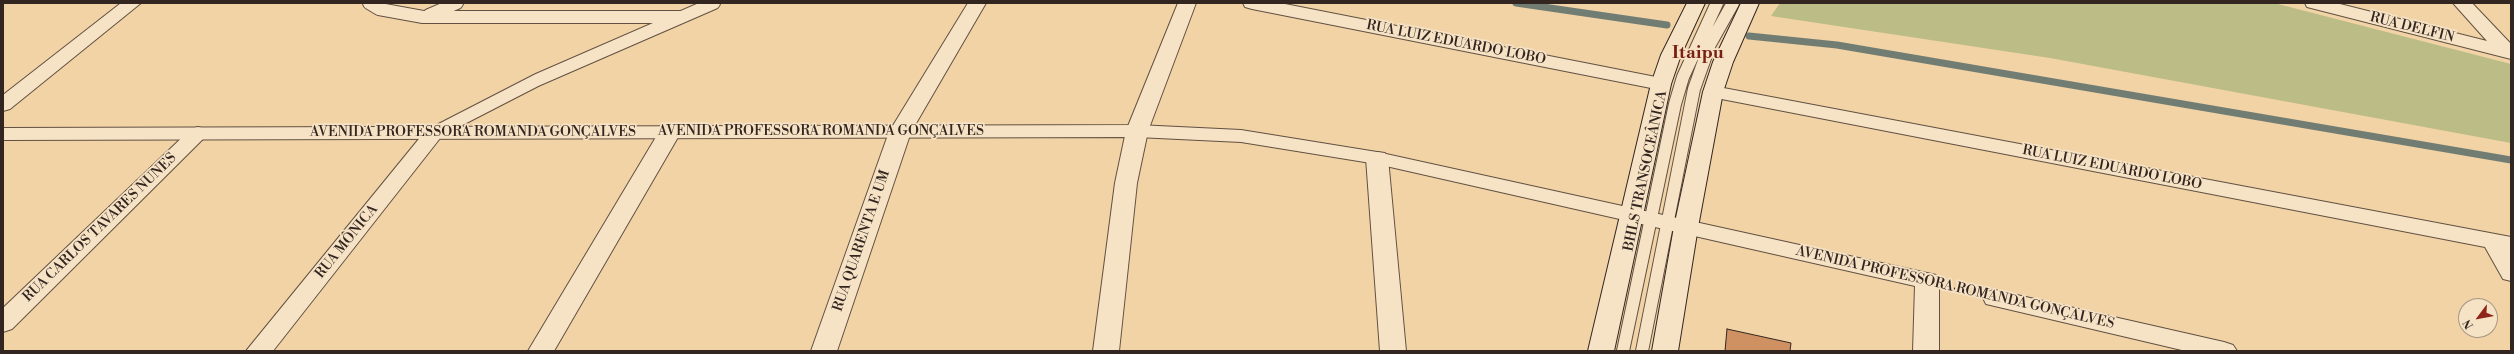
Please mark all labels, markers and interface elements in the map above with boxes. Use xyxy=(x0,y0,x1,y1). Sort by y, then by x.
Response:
street label: RUA DELFIN xyxy=(2368,9,2456,47)
street label: RUA LUIZ EDUARDO LOBO xyxy=(1365,17,1547,69)
district label: Itaipu xyxy=(1672,43,1724,65)
street label: BHLS TRANSOCEÂNICA xyxy=(1621,89,1671,253)
street label: AVENIDA PROFESSORA ROMANDA GONÇALVES xyxy=(658,124,984,140)
street label: AVENIDA PROFESSORA ROMANDA GONÇALVES xyxy=(310,125,636,141)
street label: RUA LUIZ EDUARDO LOBO xyxy=(2021,142,2203,194)
street label: RUA CARLOS TAVARES NUNES xyxy=(20,150,180,306)
street label: RUA QUARENTA E UM xyxy=(830,168,894,314)
street label: RUA MÔNICA xyxy=(312,202,382,282)
street label: AVENIDA PROFESSORA ROMANDA GONÇALVES xyxy=(1794,243,2116,333)
north arrow xyxy=(2458,298,2498,338)
text: N xyxy=(2460,316,2477,331)

